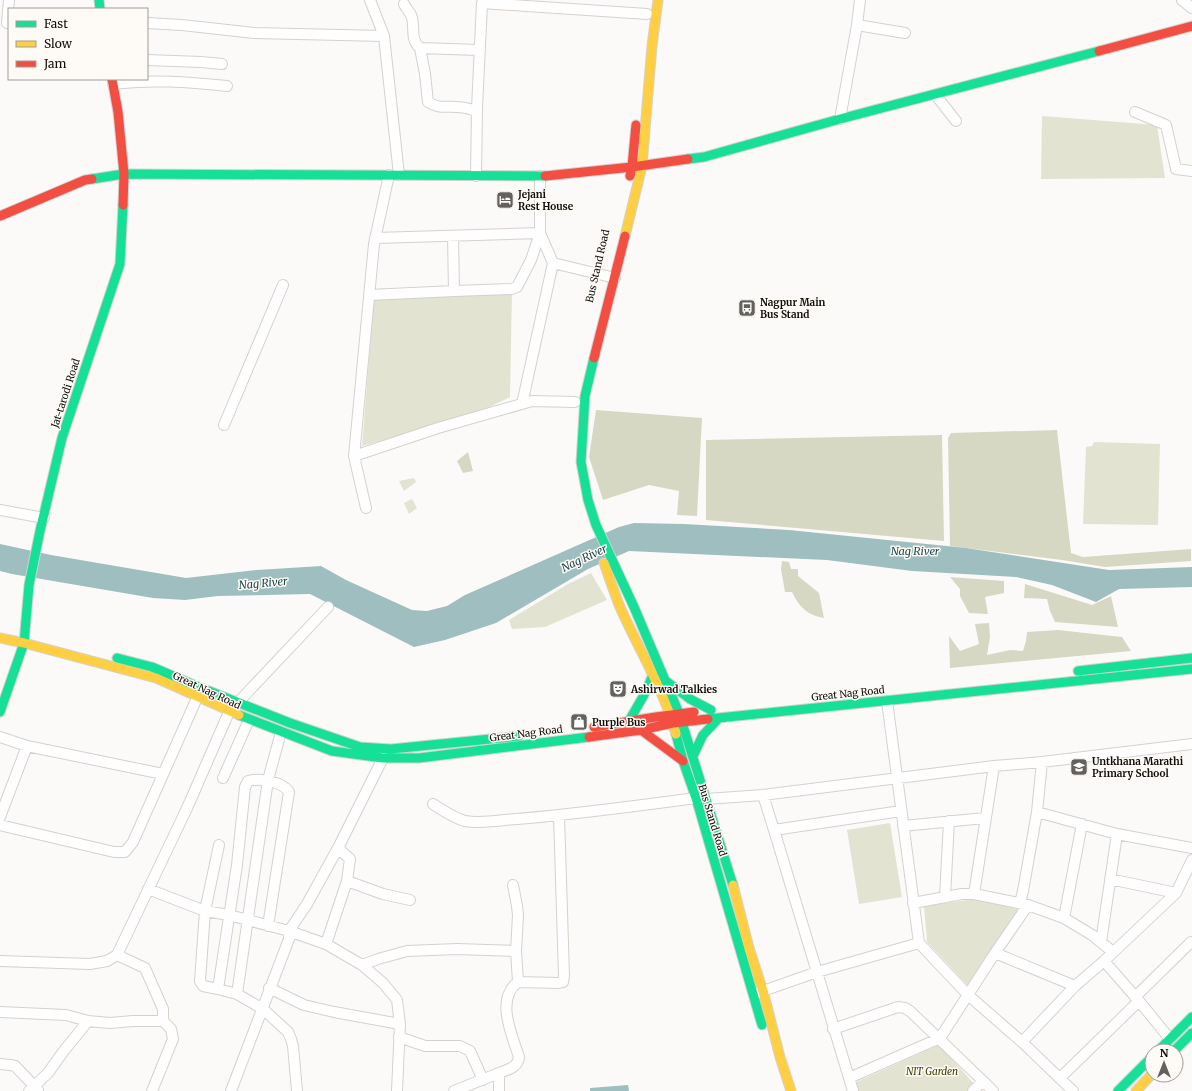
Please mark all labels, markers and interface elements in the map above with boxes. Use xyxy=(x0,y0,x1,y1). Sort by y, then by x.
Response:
legend xyxy=(8,8,148,80)
text: Fast xyxy=(44,16,68,31)
text: Slow xyxy=(44,36,73,51)
text: Jam xyxy=(43,56,67,71)
place label: Jejani Rest House xyxy=(517,188,574,213)
hotel icon: Jejani Rest House xyxy=(495,190,515,210)
street label: Bus Stand Road xyxy=(583,228,612,304)
place label: Nagpur Main Bus Stand xyxy=(760,296,826,321)
bus stop icon: Nagpur Main Bus Stand xyxy=(737,298,757,318)
street label: Jat-tarodi Road xyxy=(48,357,83,430)
water label: Nag River xyxy=(559,541,609,575)
water label: Nag River xyxy=(891,544,940,558)
water label: Nag River xyxy=(238,574,288,592)
street label: Great Nag Road xyxy=(171,669,243,712)
theatre icon: Ashirwad Talkies xyxy=(608,679,628,699)
place label: Ashirwad Talkies xyxy=(630,683,717,696)
street label: Great Nag Road xyxy=(811,683,885,704)
shop icon: Purple Bus xyxy=(569,712,589,732)
place label: Purple Bus xyxy=(592,716,645,729)
street label: Great Nag Road xyxy=(489,723,563,744)
place label: Untkhana Marathi Primary School xyxy=(1092,755,1184,780)
school or university icon: Untkhana Marathi Primary School xyxy=(1069,757,1089,777)
street label: Bus Stand Road xyxy=(695,783,730,858)
north arrow xyxy=(1144,1043,1184,1083)
text: N xyxy=(1160,1046,1169,1060)
park label: NIT Garden xyxy=(906,1065,958,1078)

